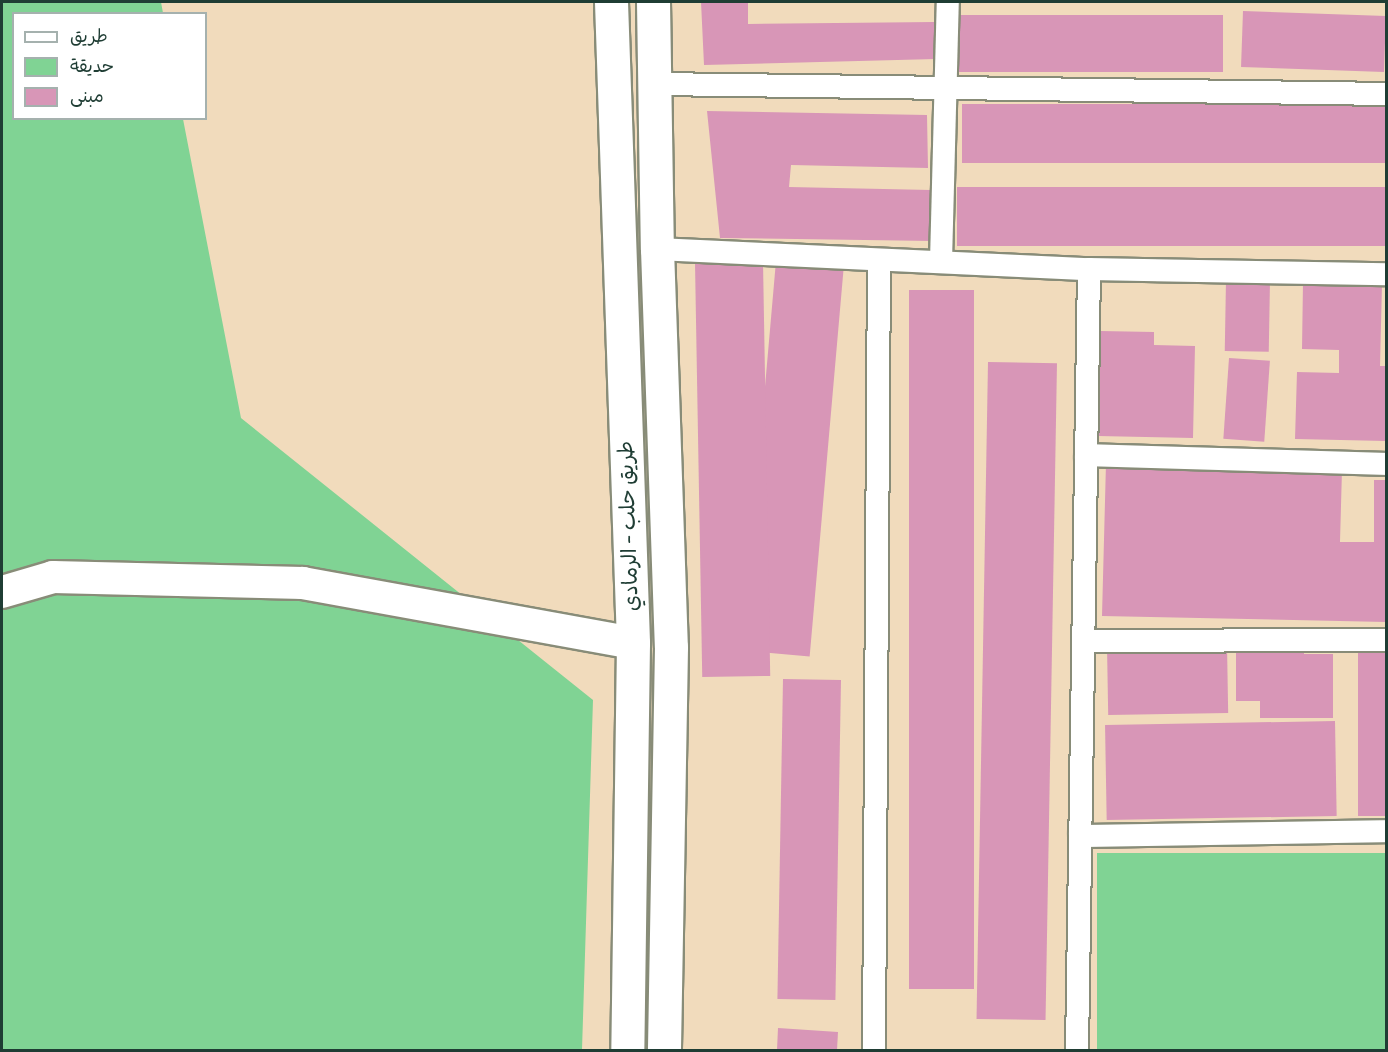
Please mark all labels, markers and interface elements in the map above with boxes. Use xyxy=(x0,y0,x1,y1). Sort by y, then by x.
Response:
legend xyxy=(12,12,207,120)
text: طريق xyxy=(70,25,108,48)
text: حديقة xyxy=(70,55,114,78)
text: مبنى xyxy=(70,85,104,108)
street label: طريق حلب - الرمادي xyxy=(613,440,645,612)

